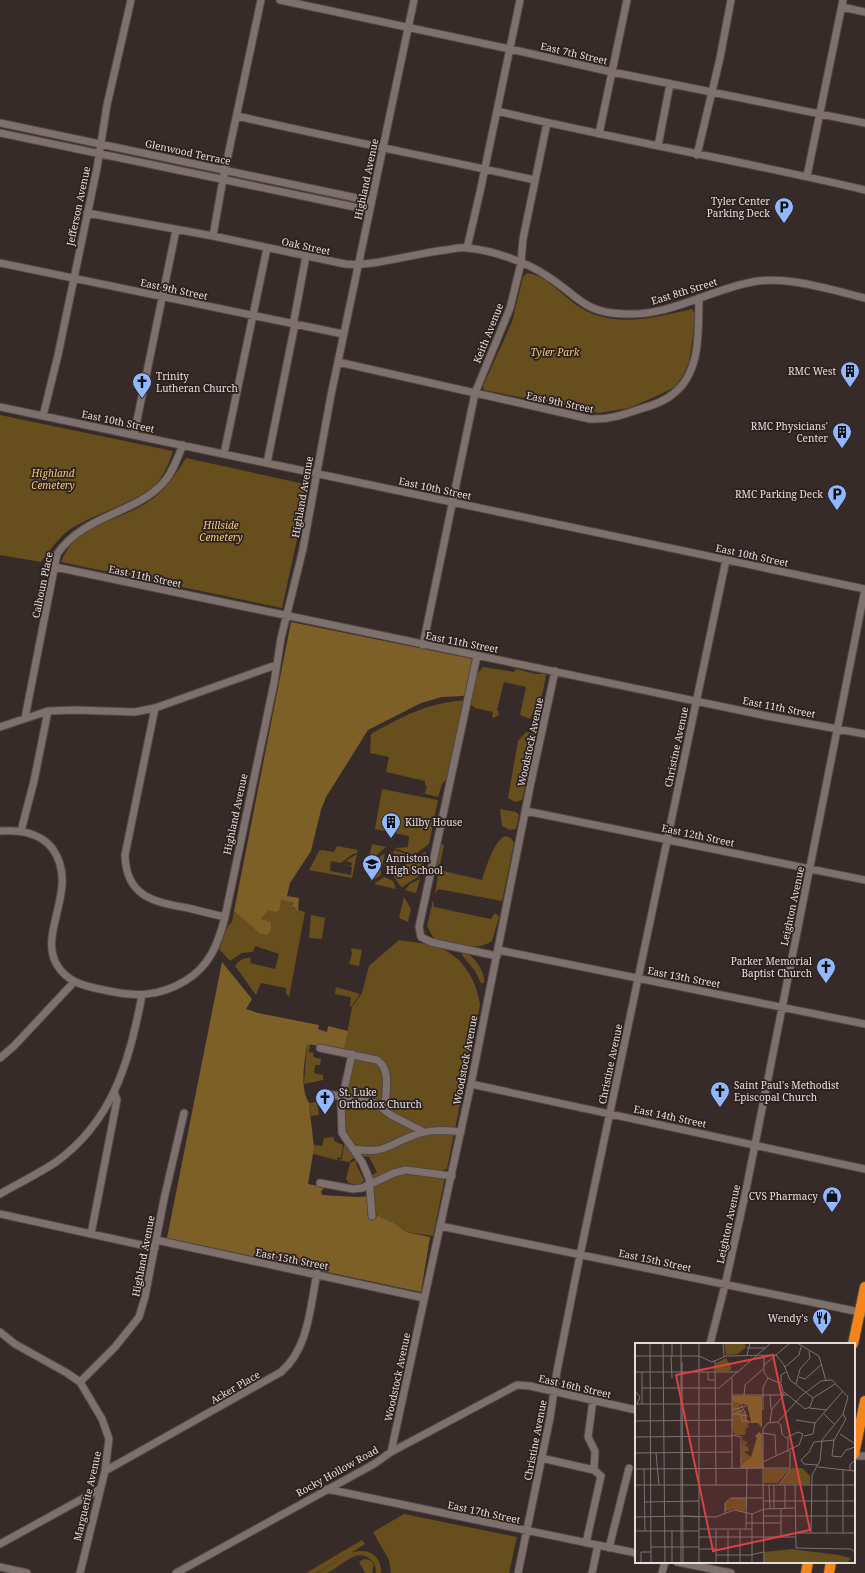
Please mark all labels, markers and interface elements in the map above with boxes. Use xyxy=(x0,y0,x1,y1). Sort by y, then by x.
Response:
street label: East 7th Street xyxy=(539,38,609,68)
street label: Glenwood Terrace xyxy=(144,136,232,168)
street label: Highland Avenue xyxy=(351,137,381,221)
street label: Jefferson Avenue xyxy=(63,165,93,248)
place label: Tyler Center Parking Deck xyxy=(707,194,770,220)
parking icon: Tyler Center Parking Deck xyxy=(773,196,795,224)
street label: Oak Street xyxy=(280,234,332,258)
street label: East 8th Street xyxy=(649,274,719,308)
street label: East 9th Street xyxy=(139,275,209,303)
street label: Keith Avenue xyxy=(470,301,506,365)
park label: Tyler Park xyxy=(530,345,580,359)
building icon: RMC West xyxy=(839,360,861,388)
place label: RMC West xyxy=(788,364,836,378)
place label: Trinity Lutheran Church xyxy=(156,369,238,395)
church icon: Trinity Lutheran Church xyxy=(131,371,153,399)
street label: East 9th Street xyxy=(525,388,595,416)
street label: East 10th Street xyxy=(80,406,156,436)
place label: RMC Physicians' Center xyxy=(751,419,828,445)
building icon: RMC Physicians' Center xyxy=(831,421,853,449)
street label: Highland Avenue xyxy=(288,455,316,539)
park label: Highland Cemetery xyxy=(30,466,75,492)
street label: East 10th Street xyxy=(397,473,473,503)
parking icon: RMC Parking Deck xyxy=(826,483,848,511)
place label: RMC Parking Deck xyxy=(735,487,823,501)
park label: Hillside Cemetery xyxy=(199,518,243,544)
street label: East 10th Street xyxy=(714,540,790,570)
street label: Calhoun Place xyxy=(28,551,56,619)
street label: East 11th Street xyxy=(107,561,183,591)
street label: East 11th Street xyxy=(424,628,500,656)
street label: East 11th Street xyxy=(741,693,817,721)
street label: Woodstock Avenue xyxy=(514,696,546,788)
street label: Christine Avenue xyxy=(661,706,691,788)
street label: Highland Avenue xyxy=(220,772,250,856)
building icon: Kilby House xyxy=(380,811,402,839)
place label: Kilby House xyxy=(405,815,462,829)
street label: East 12th Street xyxy=(660,820,736,850)
place label: Anniston High School xyxy=(386,851,443,877)
school or university icon: Anniston High School xyxy=(361,853,383,881)
street label: Leighton Avenue xyxy=(777,865,807,947)
place label: Parker Memorial Baptist Church xyxy=(731,954,813,980)
church icon: Parker Memorial Baptist Church xyxy=(815,956,837,984)
street label: East 13th Street xyxy=(646,963,722,991)
street label: Woodstock Avenue xyxy=(449,1014,481,1106)
street label: Christine Avenue xyxy=(595,1023,625,1105)
place label: Saint Paul's Methodist Episcopal Church xyxy=(734,1078,839,1104)
church icon: Saint Paul's Methodist Episcopal Church xyxy=(709,1080,731,1108)
place label: St. Luke Orthodox Church xyxy=(339,1085,423,1111)
church icon: St. Luke Orthodox Church xyxy=(314,1087,336,1115)
street label: East 14th Street xyxy=(632,1101,708,1131)
street label: Leighton Avenue xyxy=(713,1183,743,1265)
shop icon: CVS Pharmacy xyxy=(821,1185,843,1213)
place label: CVS Pharmacy xyxy=(749,1189,818,1203)
street label: Highland Avenue xyxy=(128,1214,158,1298)
street label: East 15th Street xyxy=(254,1245,330,1273)
street label: East 15th Street xyxy=(617,1245,693,1275)
restaurant icon: Wendy's xyxy=(811,1307,833,1335)
place label: Wendy's xyxy=(768,1311,808,1325)
street label: Woodstock Avenue xyxy=(381,1331,413,1423)
inset map xyxy=(635,1343,855,1563)
street label: Acker Place xyxy=(208,1367,262,1407)
street label: East 16th Street xyxy=(537,1371,613,1401)
street label: Christine Avenue xyxy=(520,1399,550,1481)
street label: Rocky Hollow Road xyxy=(293,1442,381,1500)
street label: Marguerite Avenue xyxy=(70,1450,104,1542)
street label: East 17th Street xyxy=(446,1497,522,1527)

